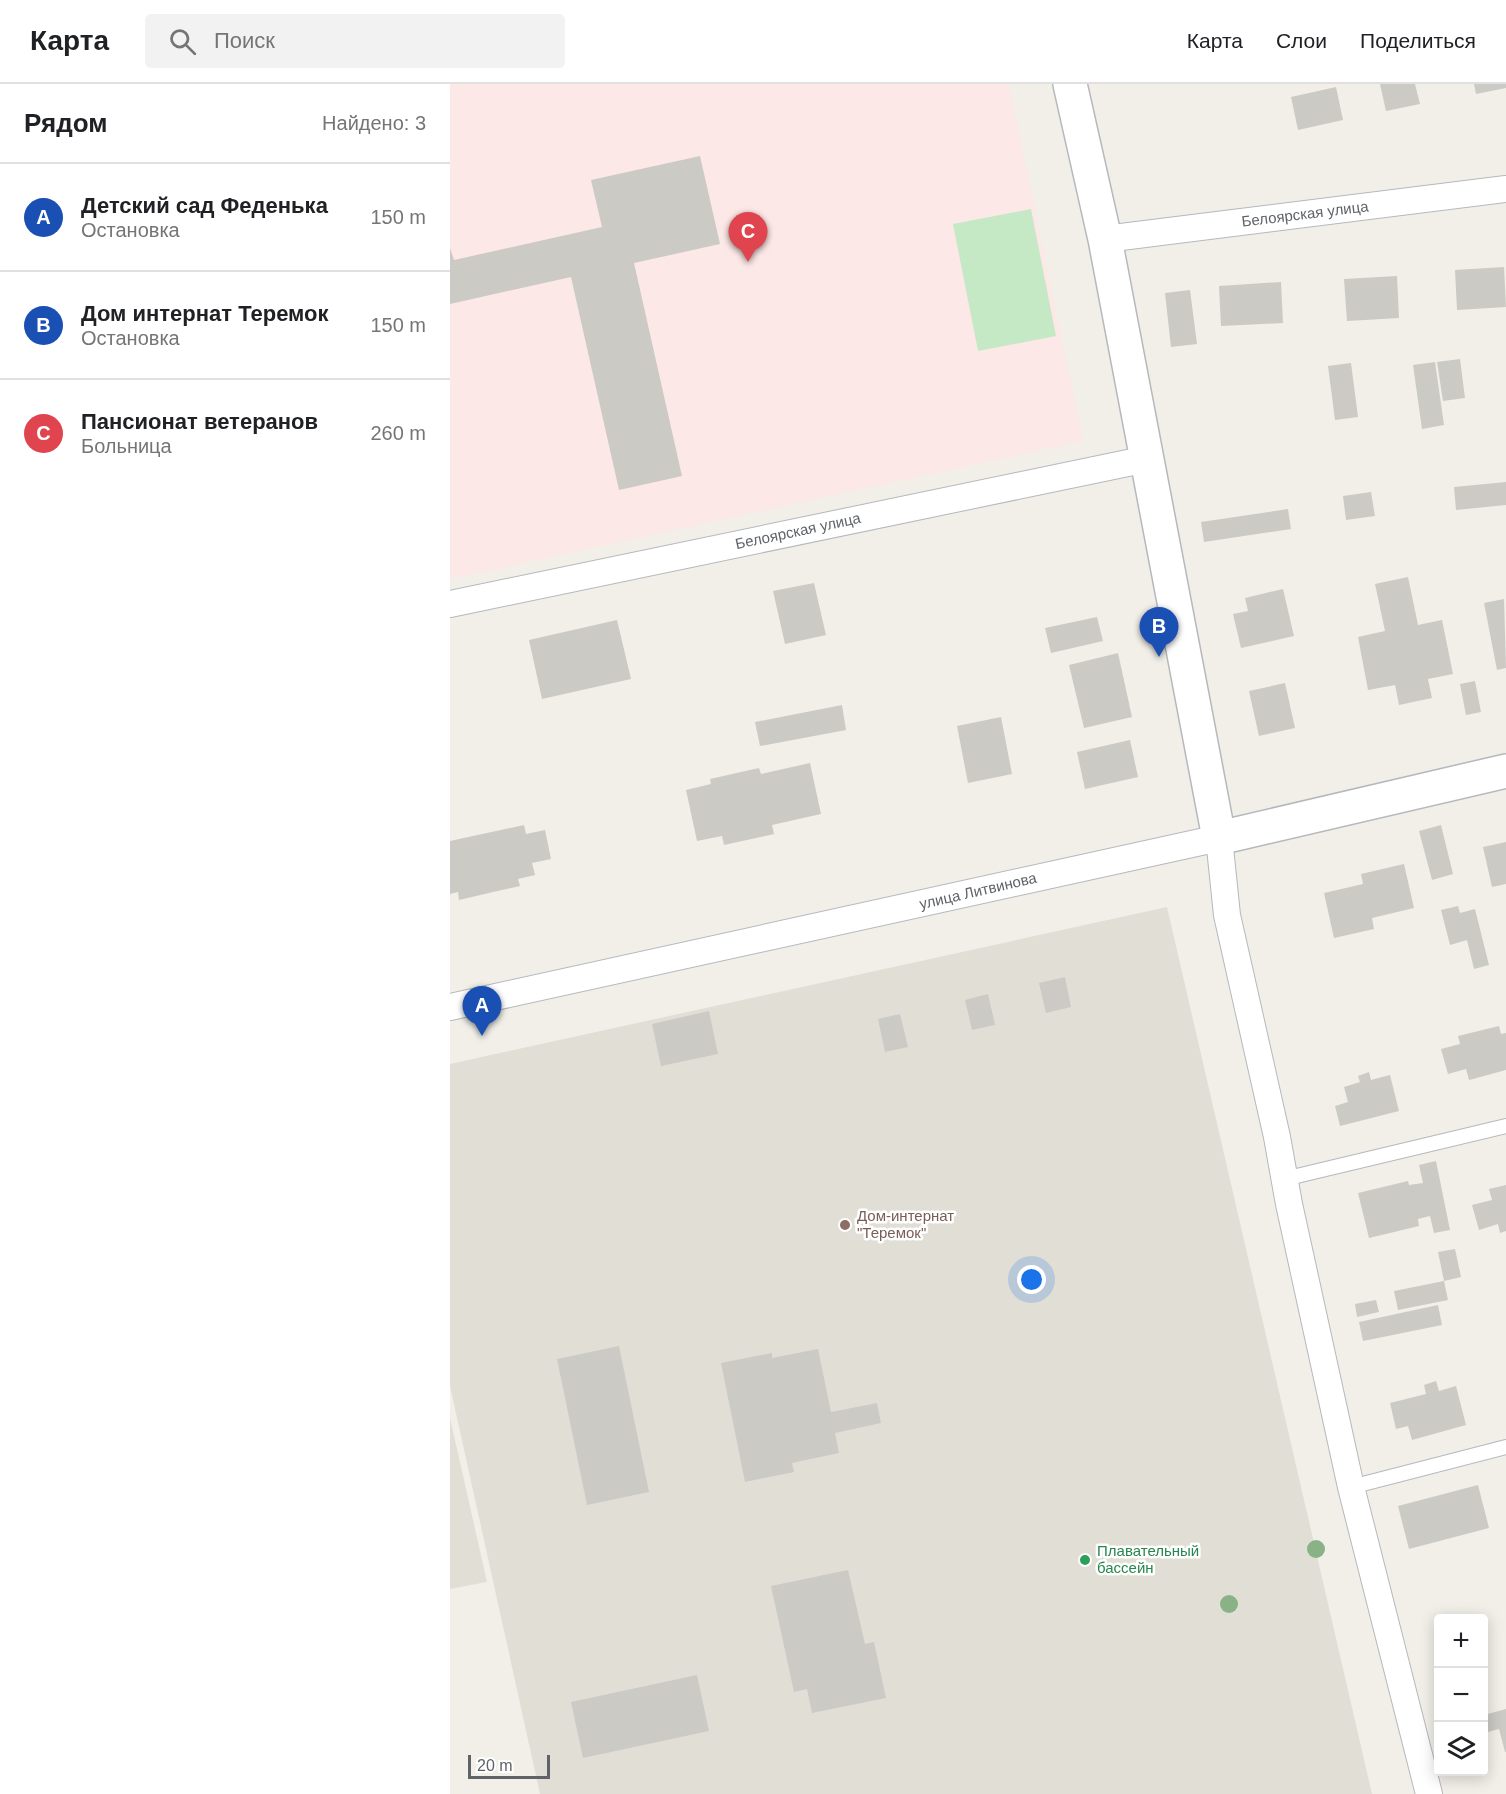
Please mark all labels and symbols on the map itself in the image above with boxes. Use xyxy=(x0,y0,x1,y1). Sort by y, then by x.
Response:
street label: Белоярская улица xyxy=(1241,197,1370,230)
pin: C xyxy=(728,212,768,262)
street label: Белоярская улица xyxy=(734,509,863,552)
pin: B xyxy=(1140,608,1178,657)
street label: улица Литвинова xyxy=(918,869,1039,912)
pin: A xyxy=(462,986,501,1036)
place label: Дом-интернат "Теремок" xyxy=(857,1207,954,1241)
marker: Дом-интернат "Теремок" xyxy=(838,1218,852,1232)
your location xyxy=(1017,1265,1046,1294)
place label: Плавательный бассейн xyxy=(1097,1542,1199,1576)
marker: Плавательный бассейн xyxy=(1078,1553,1092,1567)
scale bar xyxy=(468,1752,550,1780)

